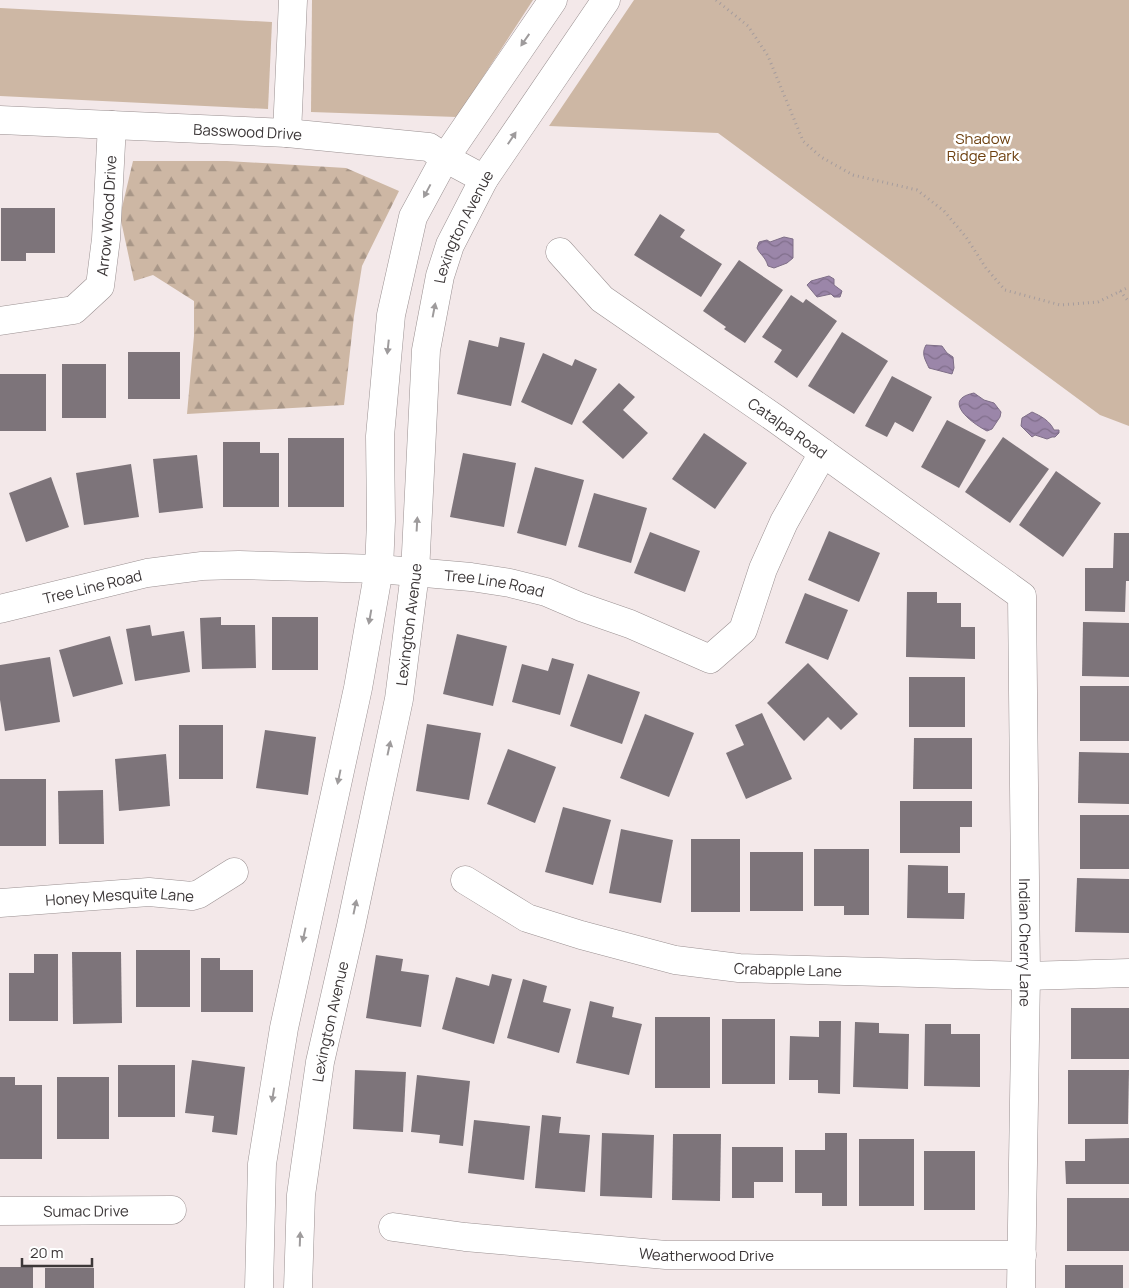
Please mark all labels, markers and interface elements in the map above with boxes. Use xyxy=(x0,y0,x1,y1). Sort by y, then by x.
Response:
one-way arrow xyxy=(520,33,530,47)
street label: Basswood Drive xyxy=(193,118,303,145)
park label: Shadow Ridge Park xyxy=(947,128,1020,166)
one-way arrow xyxy=(507,132,517,145)
street label: Arrow Wood Drive xyxy=(91,154,121,277)
street label: Lexington Avenue xyxy=(428,165,498,285)
one-way arrow xyxy=(423,184,431,198)
one-way arrow xyxy=(430,302,438,318)
one-way arrow xyxy=(384,340,392,356)
street label: Catalpa Road xyxy=(744,392,832,463)
one-way arrow xyxy=(414,516,422,532)
street label: Lexington Avenue xyxy=(390,563,426,687)
street label: Tree Line Road xyxy=(41,564,144,609)
street label: Tree Line Road xyxy=(443,564,547,602)
one-way arrow xyxy=(366,610,374,626)
one-way arrow xyxy=(385,741,393,756)
one-way arrow xyxy=(335,769,343,784)
street label: Indian Cherry Lane xyxy=(1014,878,1037,1007)
street label: Honey Mesquite Lane xyxy=(44,882,195,910)
one-way arrow xyxy=(352,899,360,915)
one-way arrow xyxy=(300,928,308,944)
street label: Crabapple Lane xyxy=(734,957,842,981)
street label: Lexington Avenue xyxy=(307,959,353,1083)
one-way arrow xyxy=(269,1087,277,1103)
street label: Sumac Drive xyxy=(43,1200,129,1221)
one-way arrow xyxy=(296,1231,304,1247)
scale bar xyxy=(22,1236,92,1268)
text: 20 m xyxy=(30,1242,63,1263)
street label: Weatherwood Drive xyxy=(638,1242,774,1266)

